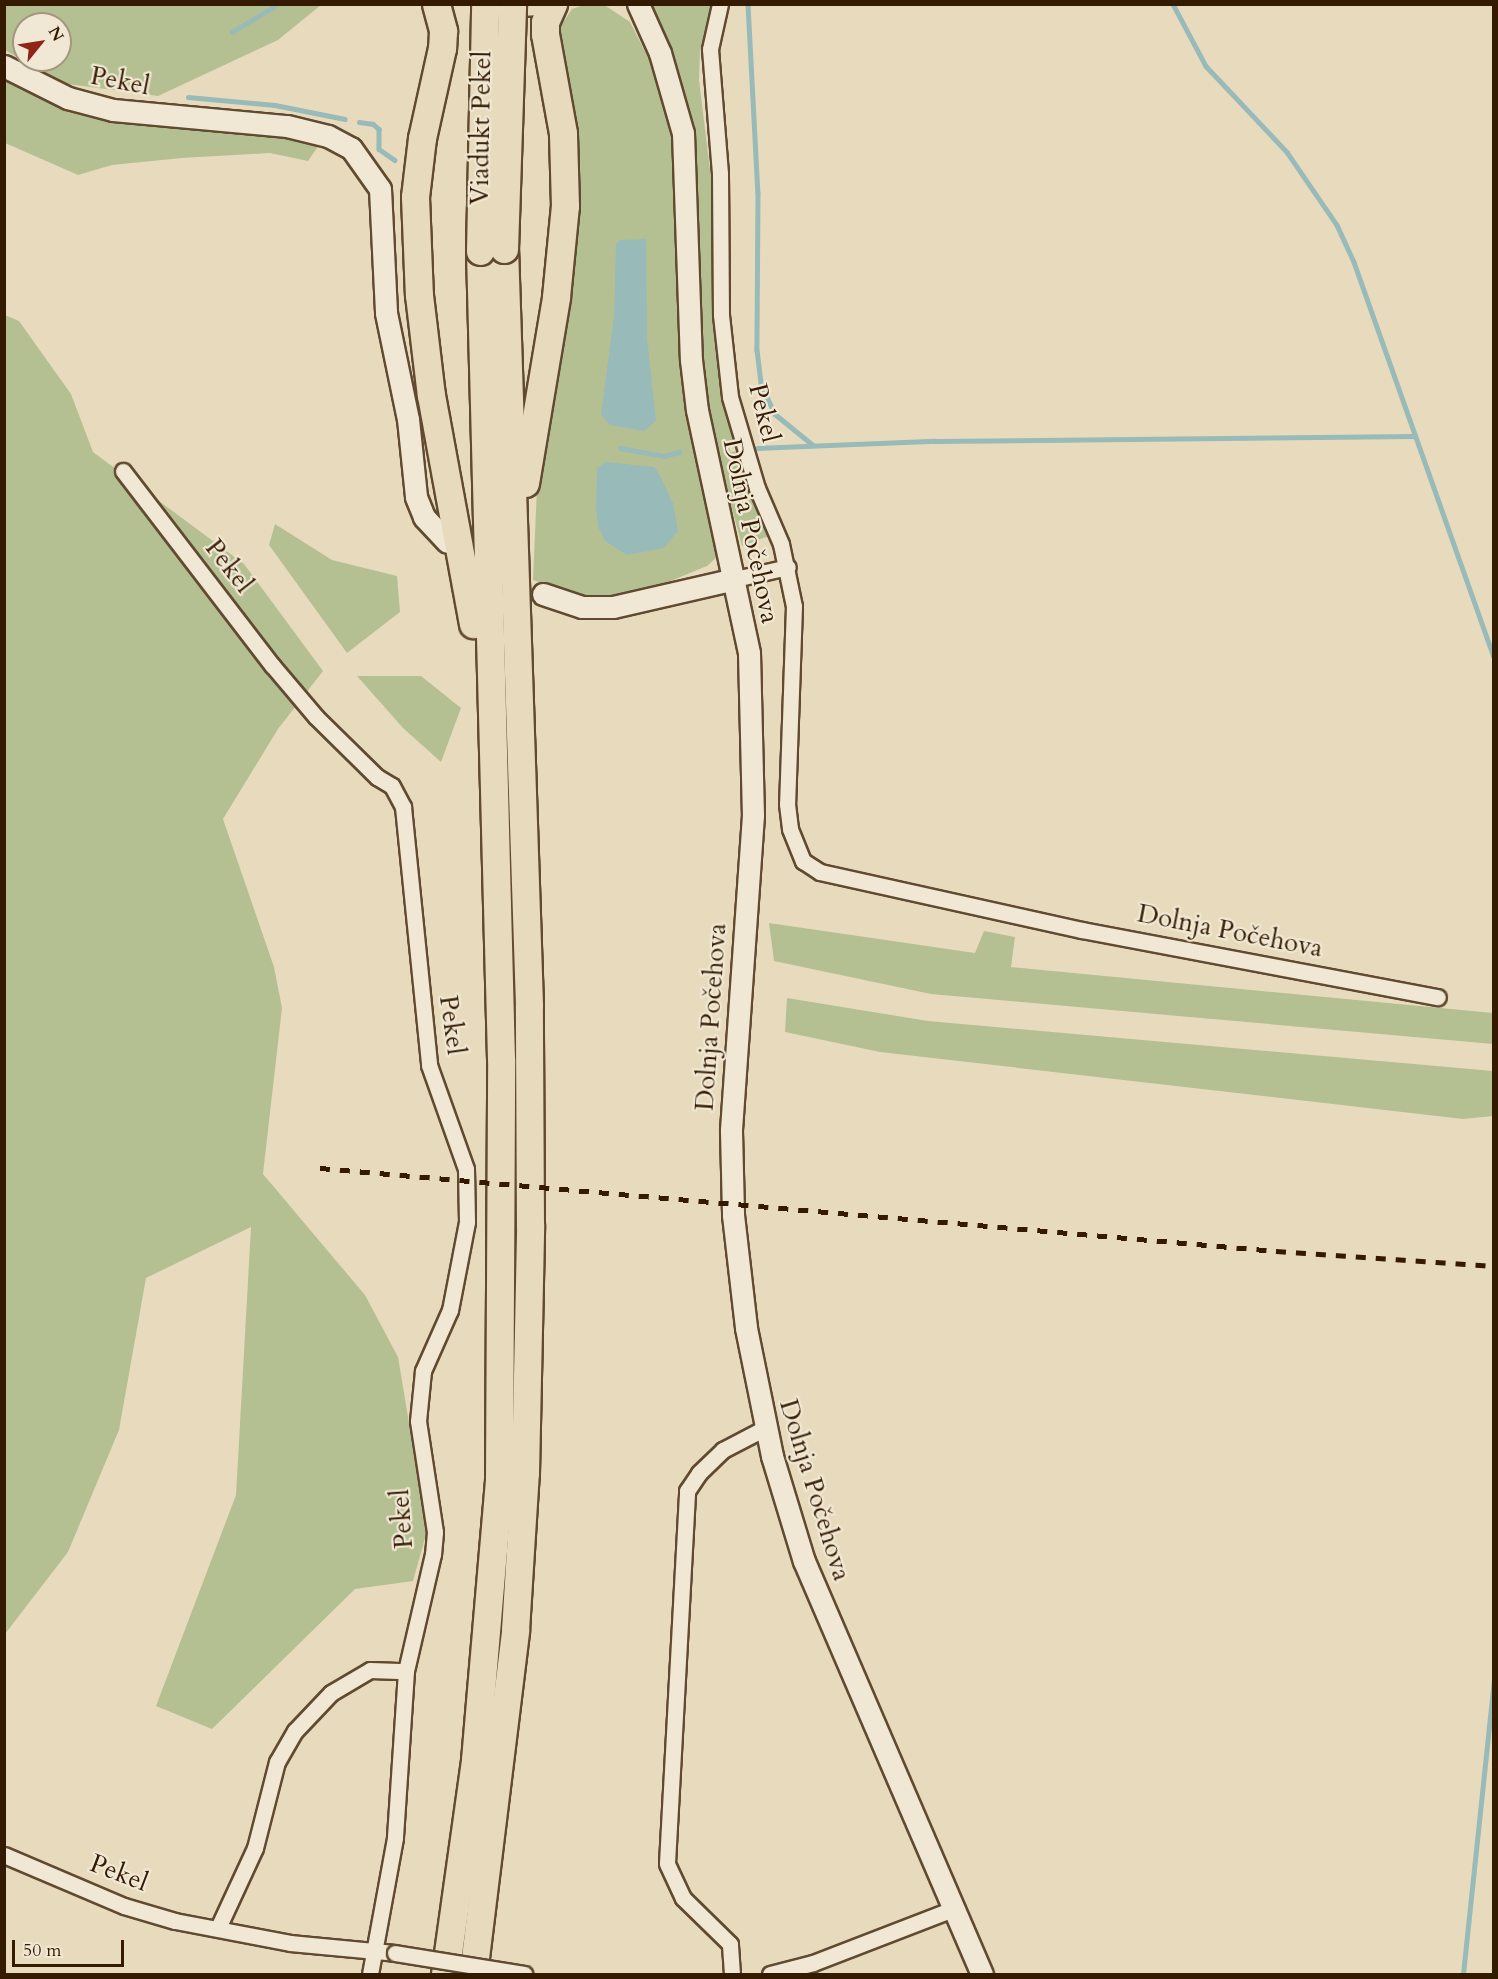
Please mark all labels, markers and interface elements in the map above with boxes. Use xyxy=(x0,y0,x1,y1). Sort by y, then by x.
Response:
north arrow xyxy=(12,12,72,72)
text: N xyxy=(43,22,69,46)
street label: Viadukt Pekel xyxy=(464,51,498,205)
street label: Pekel xyxy=(88,60,152,102)
street label: Pekel xyxy=(742,380,786,446)
street label: Dolnja Počehova xyxy=(716,436,786,626)
street label: Pekel xyxy=(198,533,260,599)
street label: Dolnja Počehova xyxy=(1135,898,1325,964)
street label: Dolnja Počehova xyxy=(689,922,733,1112)
street label: Pekel xyxy=(432,993,472,1057)
street label: Dolnja Počehova xyxy=(773,1396,857,1584)
street label: Pekel xyxy=(384,1488,420,1550)
street label: Pekel xyxy=(86,1848,152,1898)
scale bar xyxy=(15,1928,128,1966)
text: 50 m xyxy=(23,1938,62,1963)

